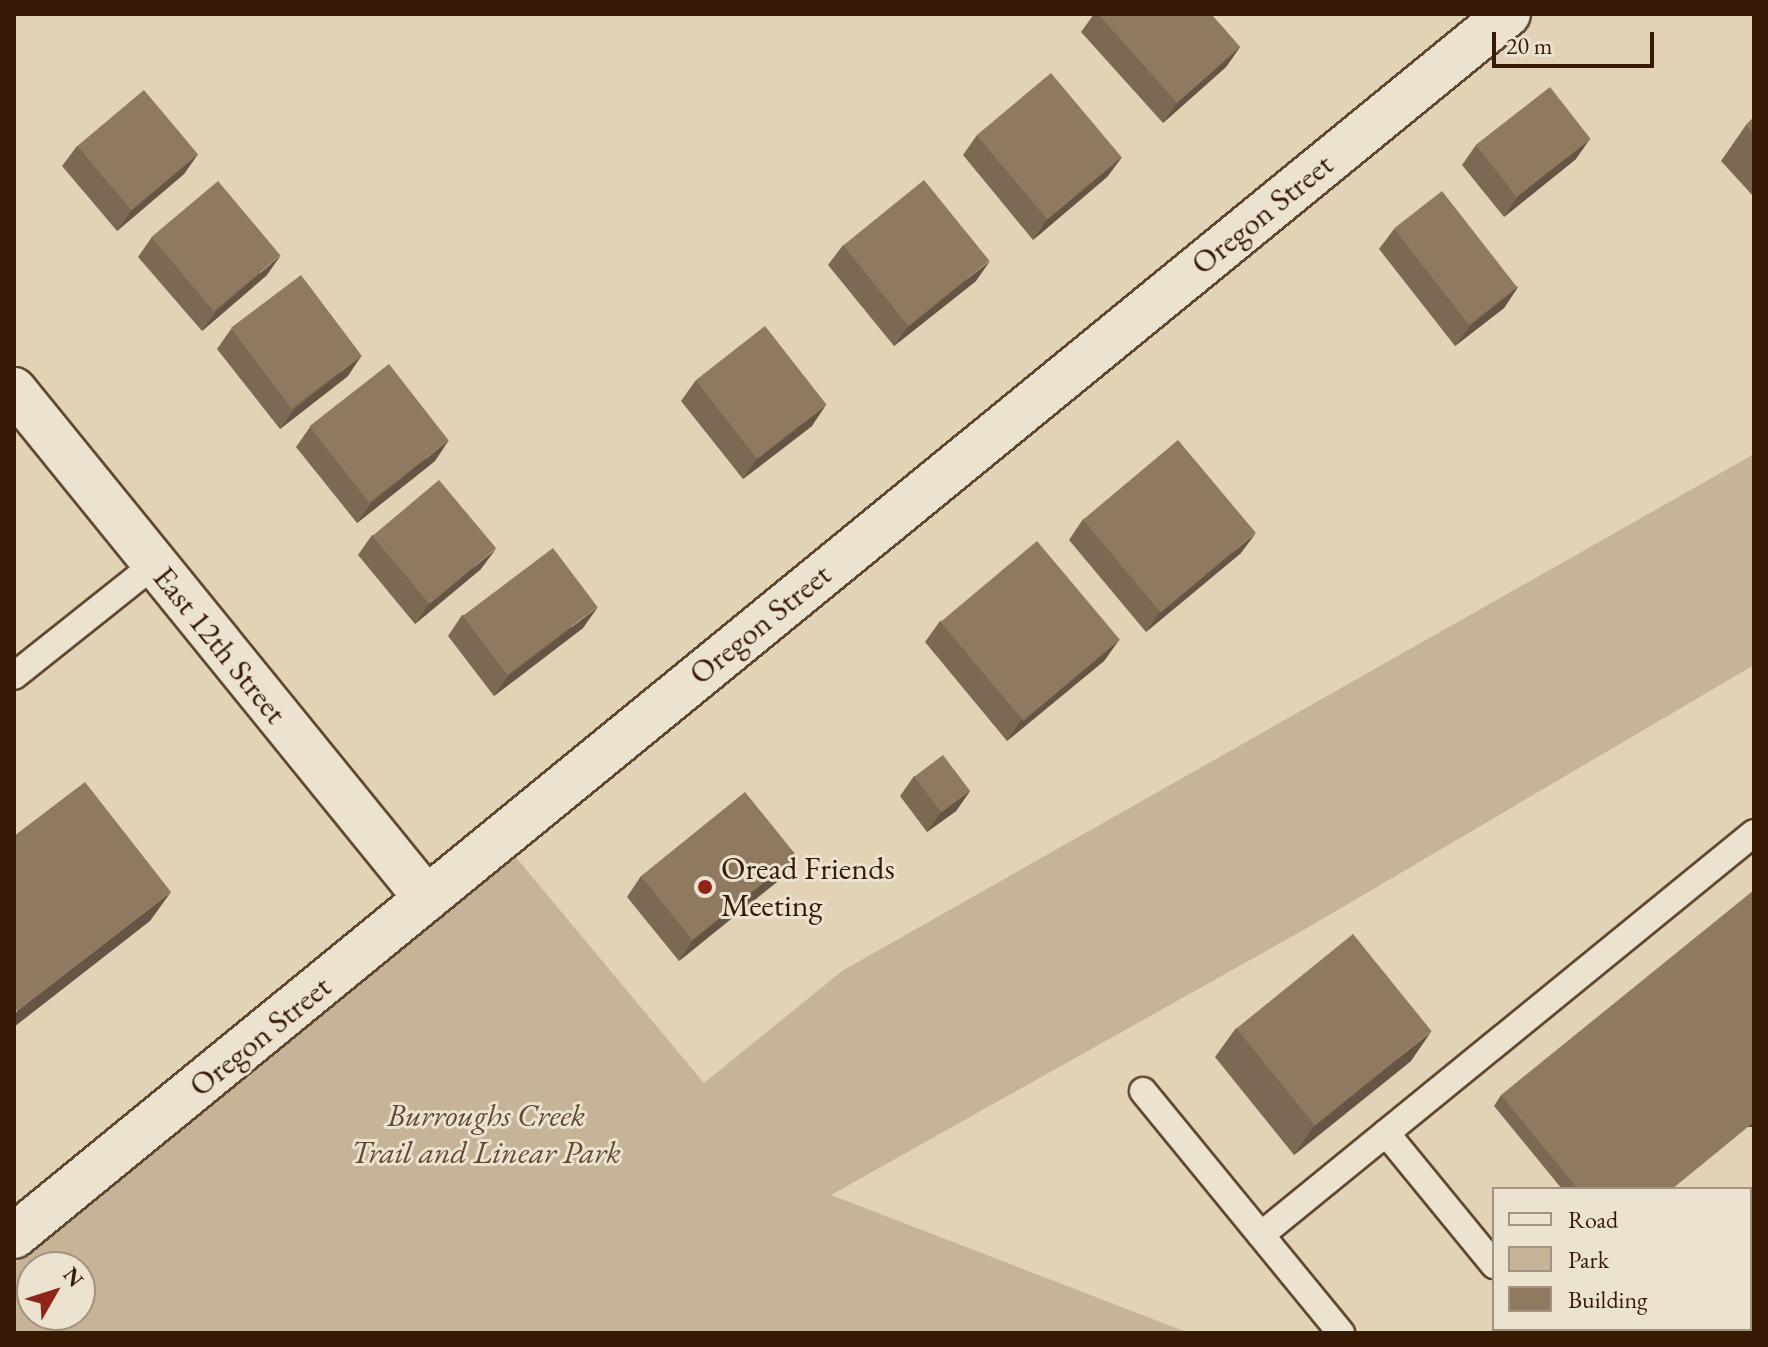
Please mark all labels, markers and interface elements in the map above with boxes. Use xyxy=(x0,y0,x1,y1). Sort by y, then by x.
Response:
scale bar xyxy=(1496,16,1658,66)
text: 20 m xyxy=(1506,30,1553,61)
street label: Oregon Street xyxy=(1183,145,1341,283)
street label: Oregon Street xyxy=(681,555,839,693)
street label: East 12th Street xyxy=(145,559,295,731)
place label: Oread Friends Meeting xyxy=(721,850,895,925)
marker: Oread Friends Meeting xyxy=(696,878,714,896)
street label: Oregon Street xyxy=(181,967,339,1105)
park label: Burroughs Creek Trail and Linear Park xyxy=(351,1097,621,1172)
legend xyxy=(1492,1187,1752,1331)
text: Road xyxy=(1568,1204,1618,1235)
text: Park xyxy=(1568,1244,1609,1275)
north arrow xyxy=(16,1251,96,1331)
text: N xyxy=(57,1261,90,1293)
text: Building xyxy=(1568,1284,1648,1315)

